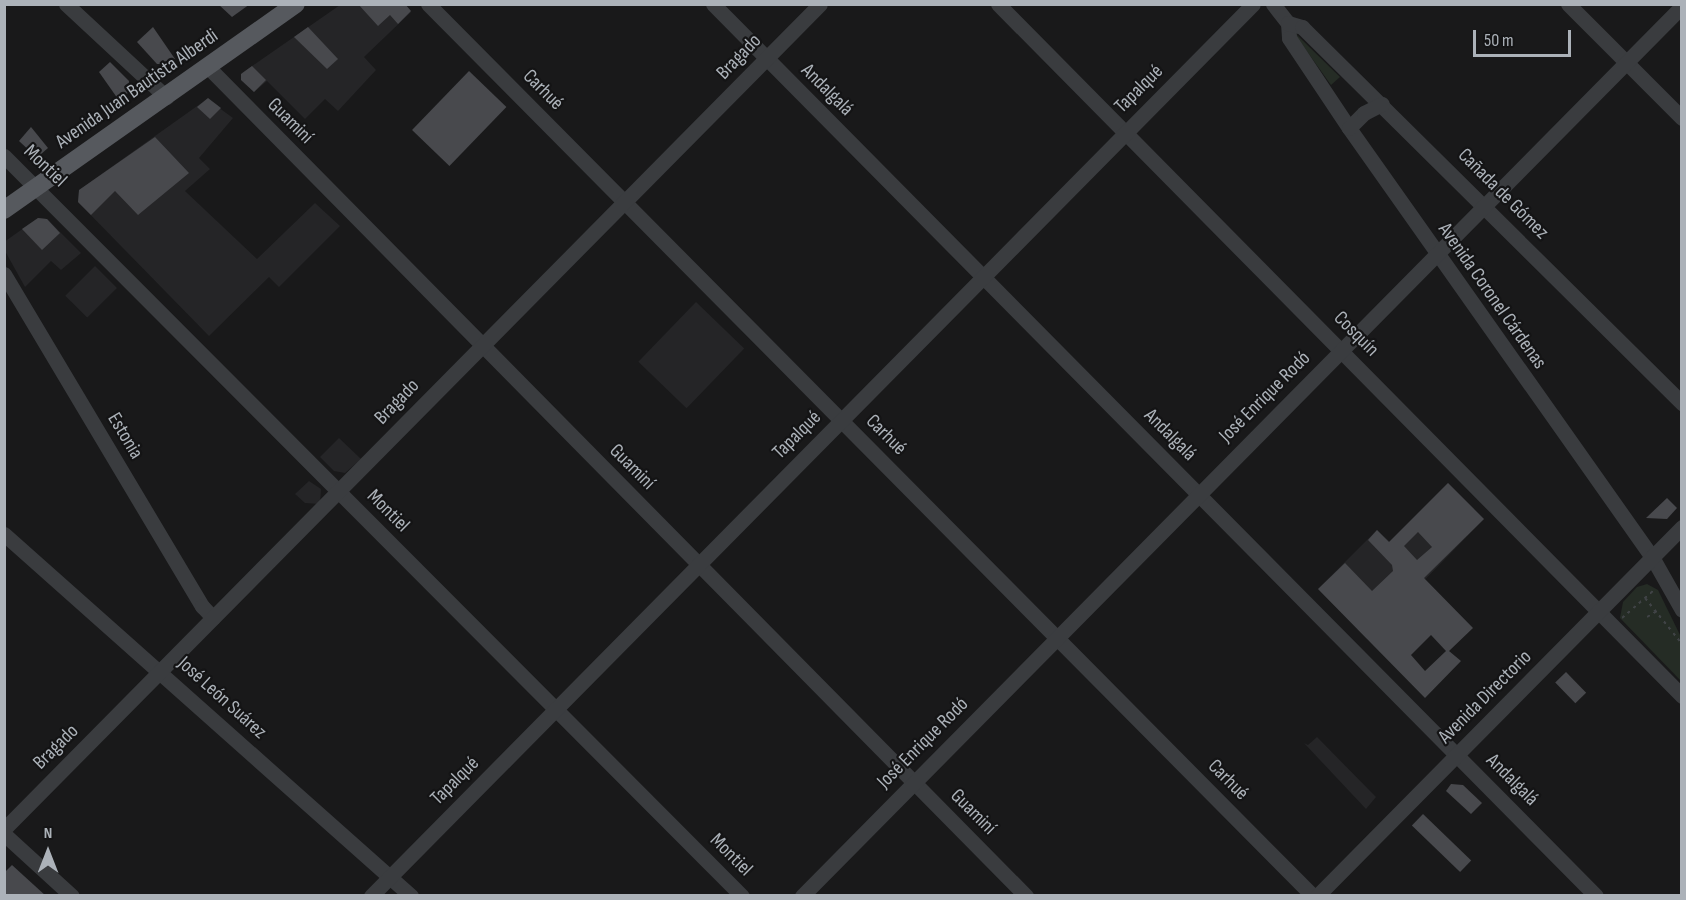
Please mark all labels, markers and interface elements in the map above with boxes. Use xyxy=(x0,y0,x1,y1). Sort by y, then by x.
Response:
scale bar xyxy=(1476,18,1574,56)
street label: Avenida Juan Bautista Alberdi xyxy=(51,24,223,154)
street label: Bragado xyxy=(712,29,766,85)
text: 50 m xyxy=(1484,30,1514,51)
street label: Andalgalá xyxy=(796,59,858,121)
street label: Tapalqué xyxy=(1110,60,1168,118)
street label: Carhué xyxy=(518,65,568,115)
street label: Guaminí xyxy=(262,93,318,149)
street label: Montiel xyxy=(19,140,71,192)
street label: Cañada de Gómez xyxy=(1453,144,1553,244)
street label: Avenida Coronel Cárdenas xyxy=(1433,218,1551,374)
street label: Cosquín xyxy=(1328,306,1384,362)
street label: José Enrique Rodó xyxy=(1214,346,1316,448)
street label: Bragado xyxy=(370,374,424,430)
street label: Andalgalá xyxy=(1139,404,1201,466)
street label: Tapalqué xyxy=(768,406,826,464)
street label: Estonia xyxy=(102,409,148,463)
street label: Carhué xyxy=(861,410,911,460)
street label: Guaminí xyxy=(604,439,660,495)
street label: Montiel xyxy=(362,485,414,537)
street label: Avenida Directorio xyxy=(1433,645,1537,749)
street label: José León Suárez xyxy=(173,652,271,744)
street label: José Enrique Rodó xyxy=(872,692,974,794)
street label: Bragado xyxy=(28,719,84,775)
street label: Andalgalá xyxy=(1481,749,1543,811)
street label: Tapalqué xyxy=(426,752,484,810)
street label: Carhué xyxy=(1203,755,1253,805)
street label: Guaminí xyxy=(945,784,1001,840)
north arrow xyxy=(18,822,78,882)
text: N xyxy=(44,824,52,843)
street label: Montiel xyxy=(705,829,757,881)

